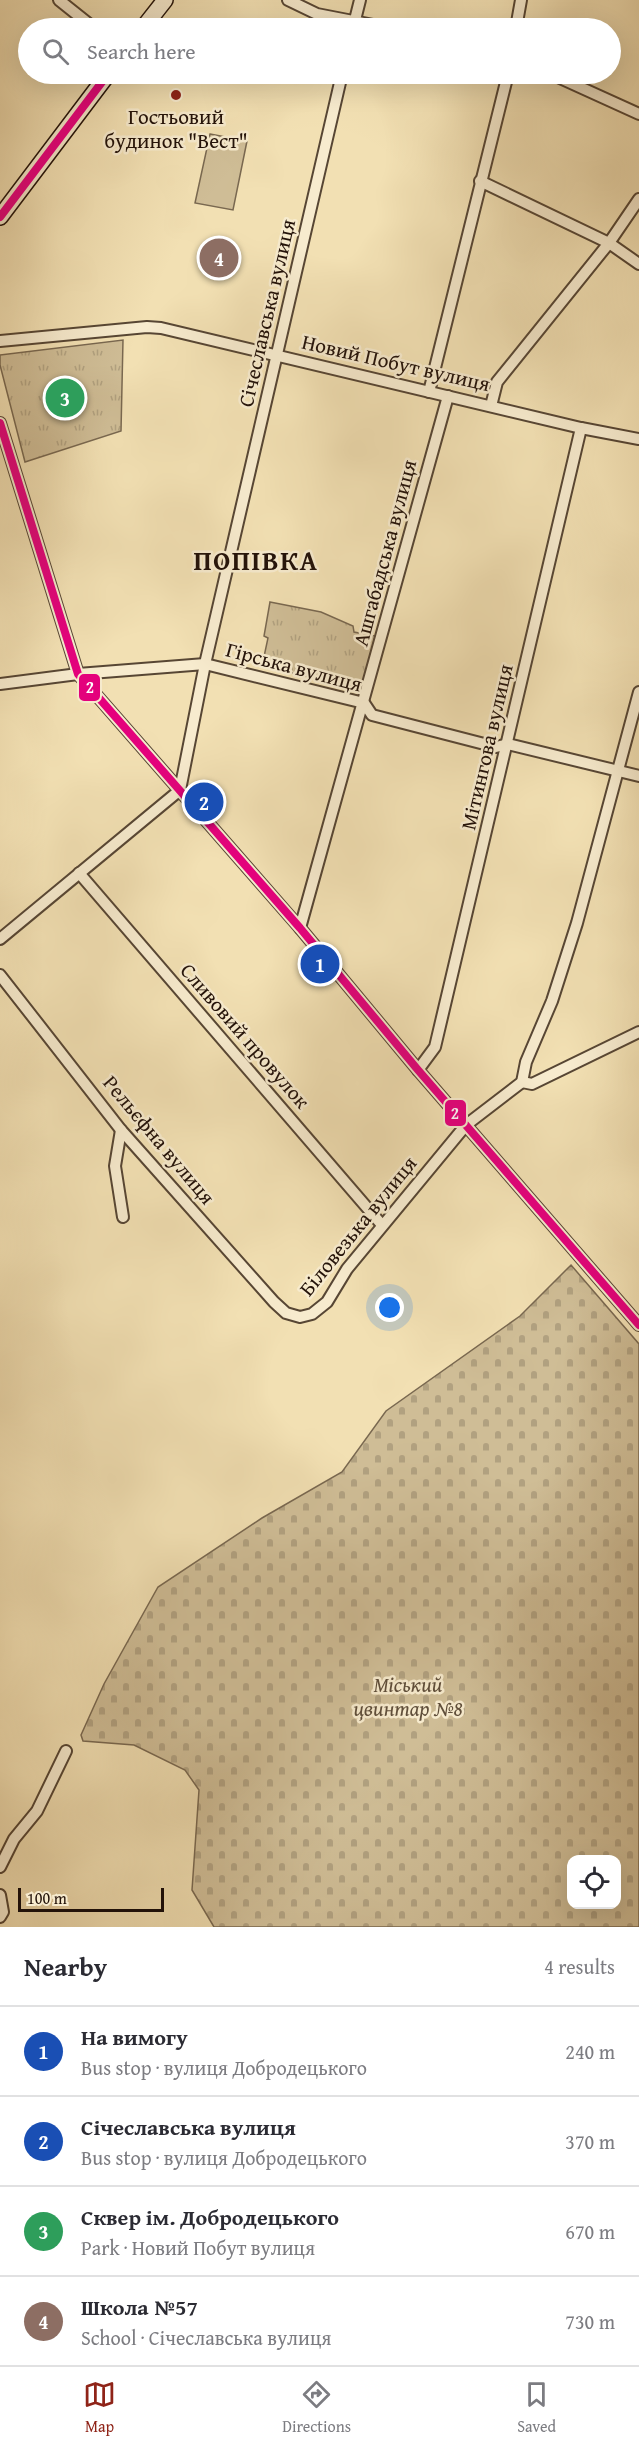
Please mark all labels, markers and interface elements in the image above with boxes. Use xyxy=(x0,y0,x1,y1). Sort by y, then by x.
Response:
search box xyxy=(18,18,621,84)
icon: search xyxy=(39,35,72,68)
text: Search here xyxy=(87,35,196,67)
marker: Гостьовий будинок "Вест" xyxy=(169,88,183,102)
place label: Гостьовий будинок "Вест" xyxy=(104,101,248,156)
street label: Січеславська вулиця xyxy=(230,216,303,410)
pin: 4 xyxy=(200,236,238,280)
street label: Новий Побут вулиця xyxy=(299,326,494,399)
pin: 3 xyxy=(46,376,84,420)
street label: Ашгабадська вулиця xyxy=(345,456,424,650)
district label: ПОПІВКА xyxy=(194,540,318,580)
street label: Гірська вулиця xyxy=(223,633,366,700)
street label: Мітингова вулиця xyxy=(452,661,521,833)
line badge: 2 xyxy=(78,673,101,702)
text: 2 xyxy=(86,675,94,699)
pin: 2 xyxy=(184,780,224,824)
pin: 1 xyxy=(300,942,340,986)
street label: Сливовий провулок xyxy=(173,956,318,1115)
street label: Рельєфна вулиця xyxy=(96,1068,223,1211)
line badge: 2 xyxy=(444,1099,467,1127)
text: 2 xyxy=(451,1101,459,1125)
street label: Біловезька вулиця xyxy=(291,1149,424,1302)
your location xyxy=(375,1293,404,1322)
park label: Міський цвинтар №8 xyxy=(353,1669,463,1724)
map controls xyxy=(567,1855,621,1909)
button: locate xyxy=(567,1855,621,1909)
scale bar xyxy=(18,1885,164,1912)
text: 100 m xyxy=(27,1886,67,1910)
text: Nearby xyxy=(24,1947,107,1986)
text: 4 results xyxy=(544,1952,615,1981)
text: На вимогу xyxy=(81,2021,188,2053)
text: 1 xyxy=(38,2037,49,2066)
text: 240 m xyxy=(565,2037,615,2066)
text: Bus stop · вулиця Добродецького xyxy=(81,2053,367,2082)
text: Січеславська вулиця xyxy=(81,2111,296,2143)
text: 2 xyxy=(38,2127,49,2156)
text: 370 m xyxy=(565,2127,615,2156)
text: Bus stop · вулиця Добродецького xyxy=(81,2143,367,2172)
text: Сквер ім. Добродецького xyxy=(81,2201,339,2233)
text: 3 xyxy=(38,2217,49,2246)
text: 670 m xyxy=(565,2217,615,2246)
text: Park · Новий Побут вулиця xyxy=(81,2233,315,2262)
text: Школа №57 xyxy=(81,2291,198,2323)
text: 4 xyxy=(38,2307,49,2336)
text: 730 m xyxy=(565,2307,615,2336)
text: School · Січеславська вулиця xyxy=(81,2323,332,2352)
tab: Map xyxy=(83,2378,116,2438)
tab: Directions xyxy=(282,2378,351,2438)
tab: Saved xyxy=(517,2378,556,2438)

